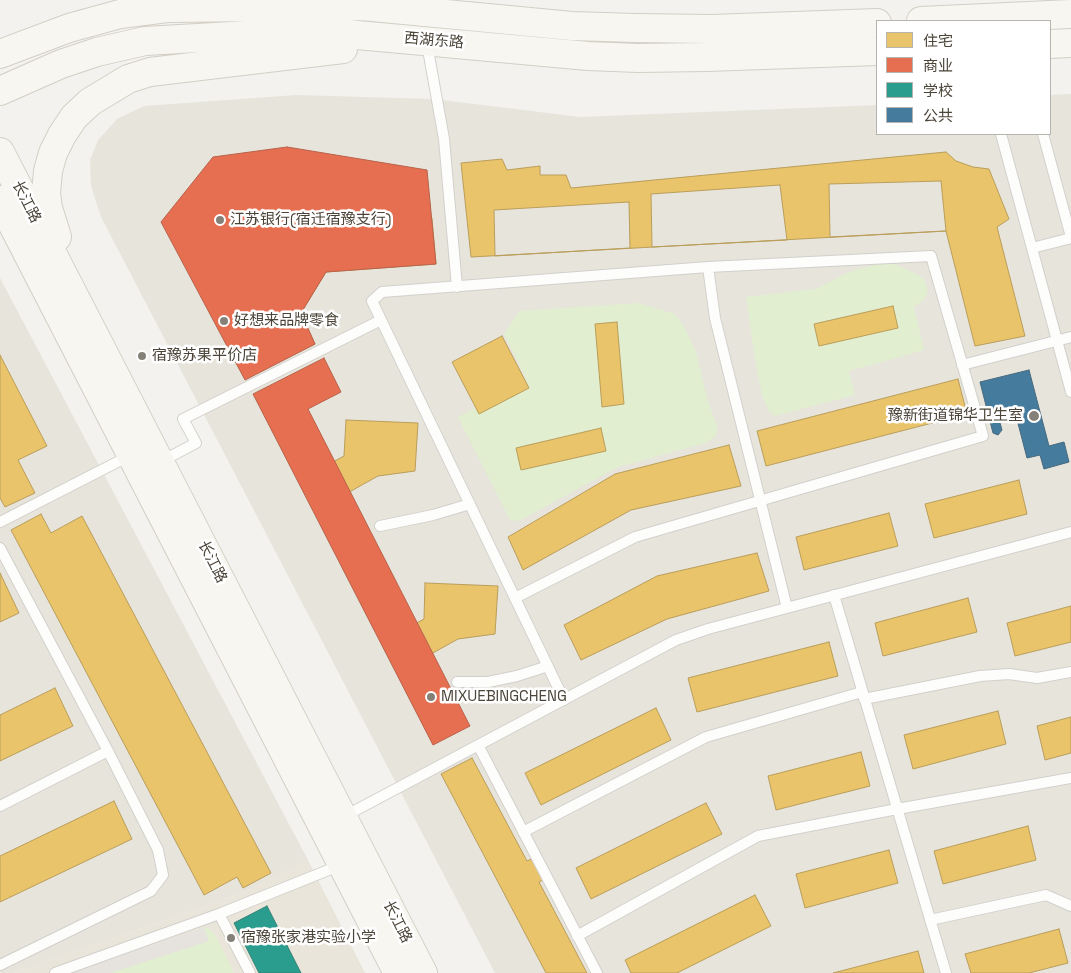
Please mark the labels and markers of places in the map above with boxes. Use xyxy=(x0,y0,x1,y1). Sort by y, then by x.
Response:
place label: 江苏银行(宿迁宿豫支行) xyxy=(230,211,391,229)
marker: 江苏银行(宿迁宿豫支行) xyxy=(214,214,226,226)
place label: 好想来品牌零食 xyxy=(234,312,339,330)
marker: 好想来品牌零食 xyxy=(218,315,230,327)
place label: 宿豫苏果平价店 xyxy=(152,347,257,365)
marker: 宿豫苏果平价店 xyxy=(136,350,148,362)
place label: 豫新街道锦华卫生室 xyxy=(888,407,1023,425)
marker: 豫新街道锦华卫生室 xyxy=(1027,409,1041,423)
place label: MIXUEBINGCHENG xyxy=(441,688,567,706)
marker: MIXUEBINGCHENG xyxy=(425,691,437,703)
place label: 宿豫张家港实验小学 xyxy=(241,929,376,947)
marker: 宿豫张家港实验小学 xyxy=(225,932,237,944)

